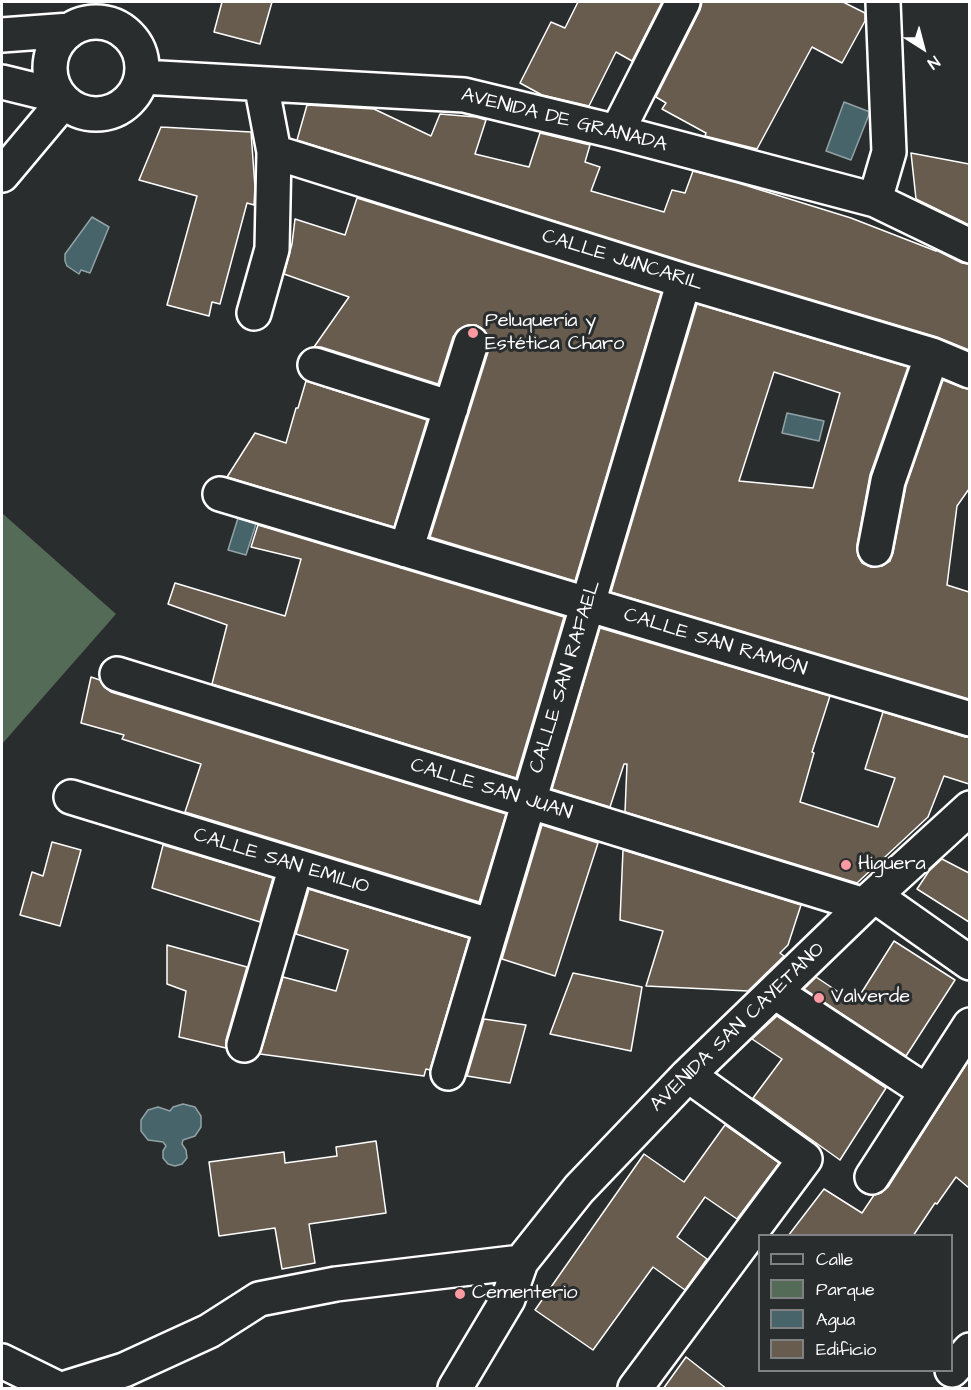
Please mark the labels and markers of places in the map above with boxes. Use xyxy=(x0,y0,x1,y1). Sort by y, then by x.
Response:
place label: Peluquería y Estética Charo xyxy=(485,310,624,357)
marker: Peluquería y Estética Charo xyxy=(466,326,480,340)
place label: Higuera xyxy=(858,853,926,877)
marker: Higuera xyxy=(839,858,853,872)
place label: Valverde xyxy=(831,986,910,1010)
marker: Valverde xyxy=(812,991,826,1005)
place label: Cementerio xyxy=(472,1282,578,1306)
marker: Cementerio xyxy=(453,1287,467,1301)

